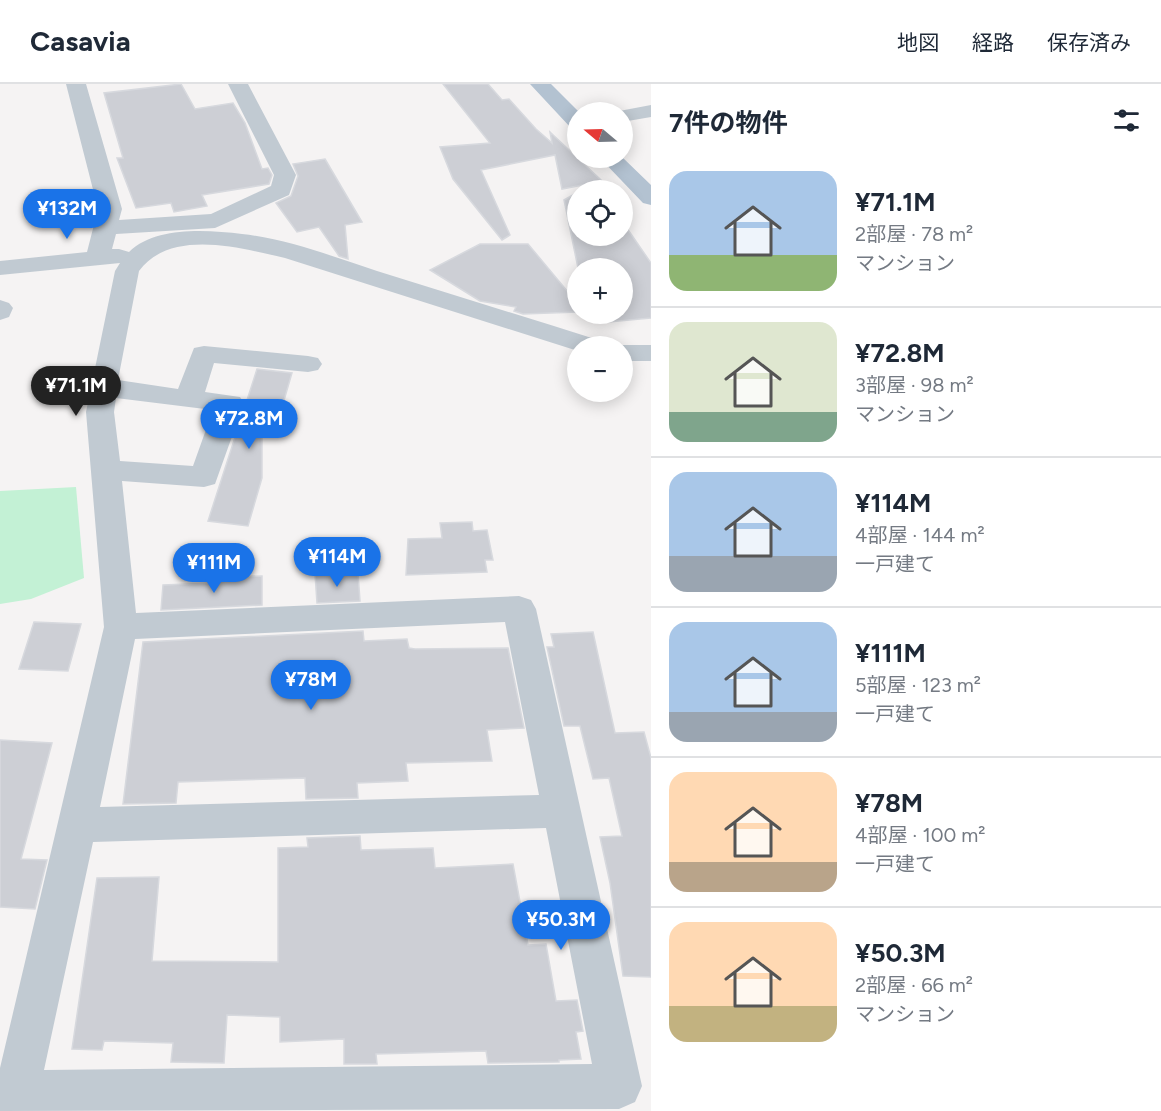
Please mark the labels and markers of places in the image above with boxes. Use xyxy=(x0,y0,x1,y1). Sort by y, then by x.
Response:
pin: ¥132M xyxy=(25,189,109,240)
pin: ¥71.1M xyxy=(27,366,125,417)
pin: ¥72.8M xyxy=(200,399,298,450)
pin: ¥114M xyxy=(295,537,379,588)
pin: ¥111M xyxy=(172,543,256,594)
pin: ¥78M xyxy=(275,660,347,711)
pin: ¥50.3M xyxy=(512,900,610,951)

